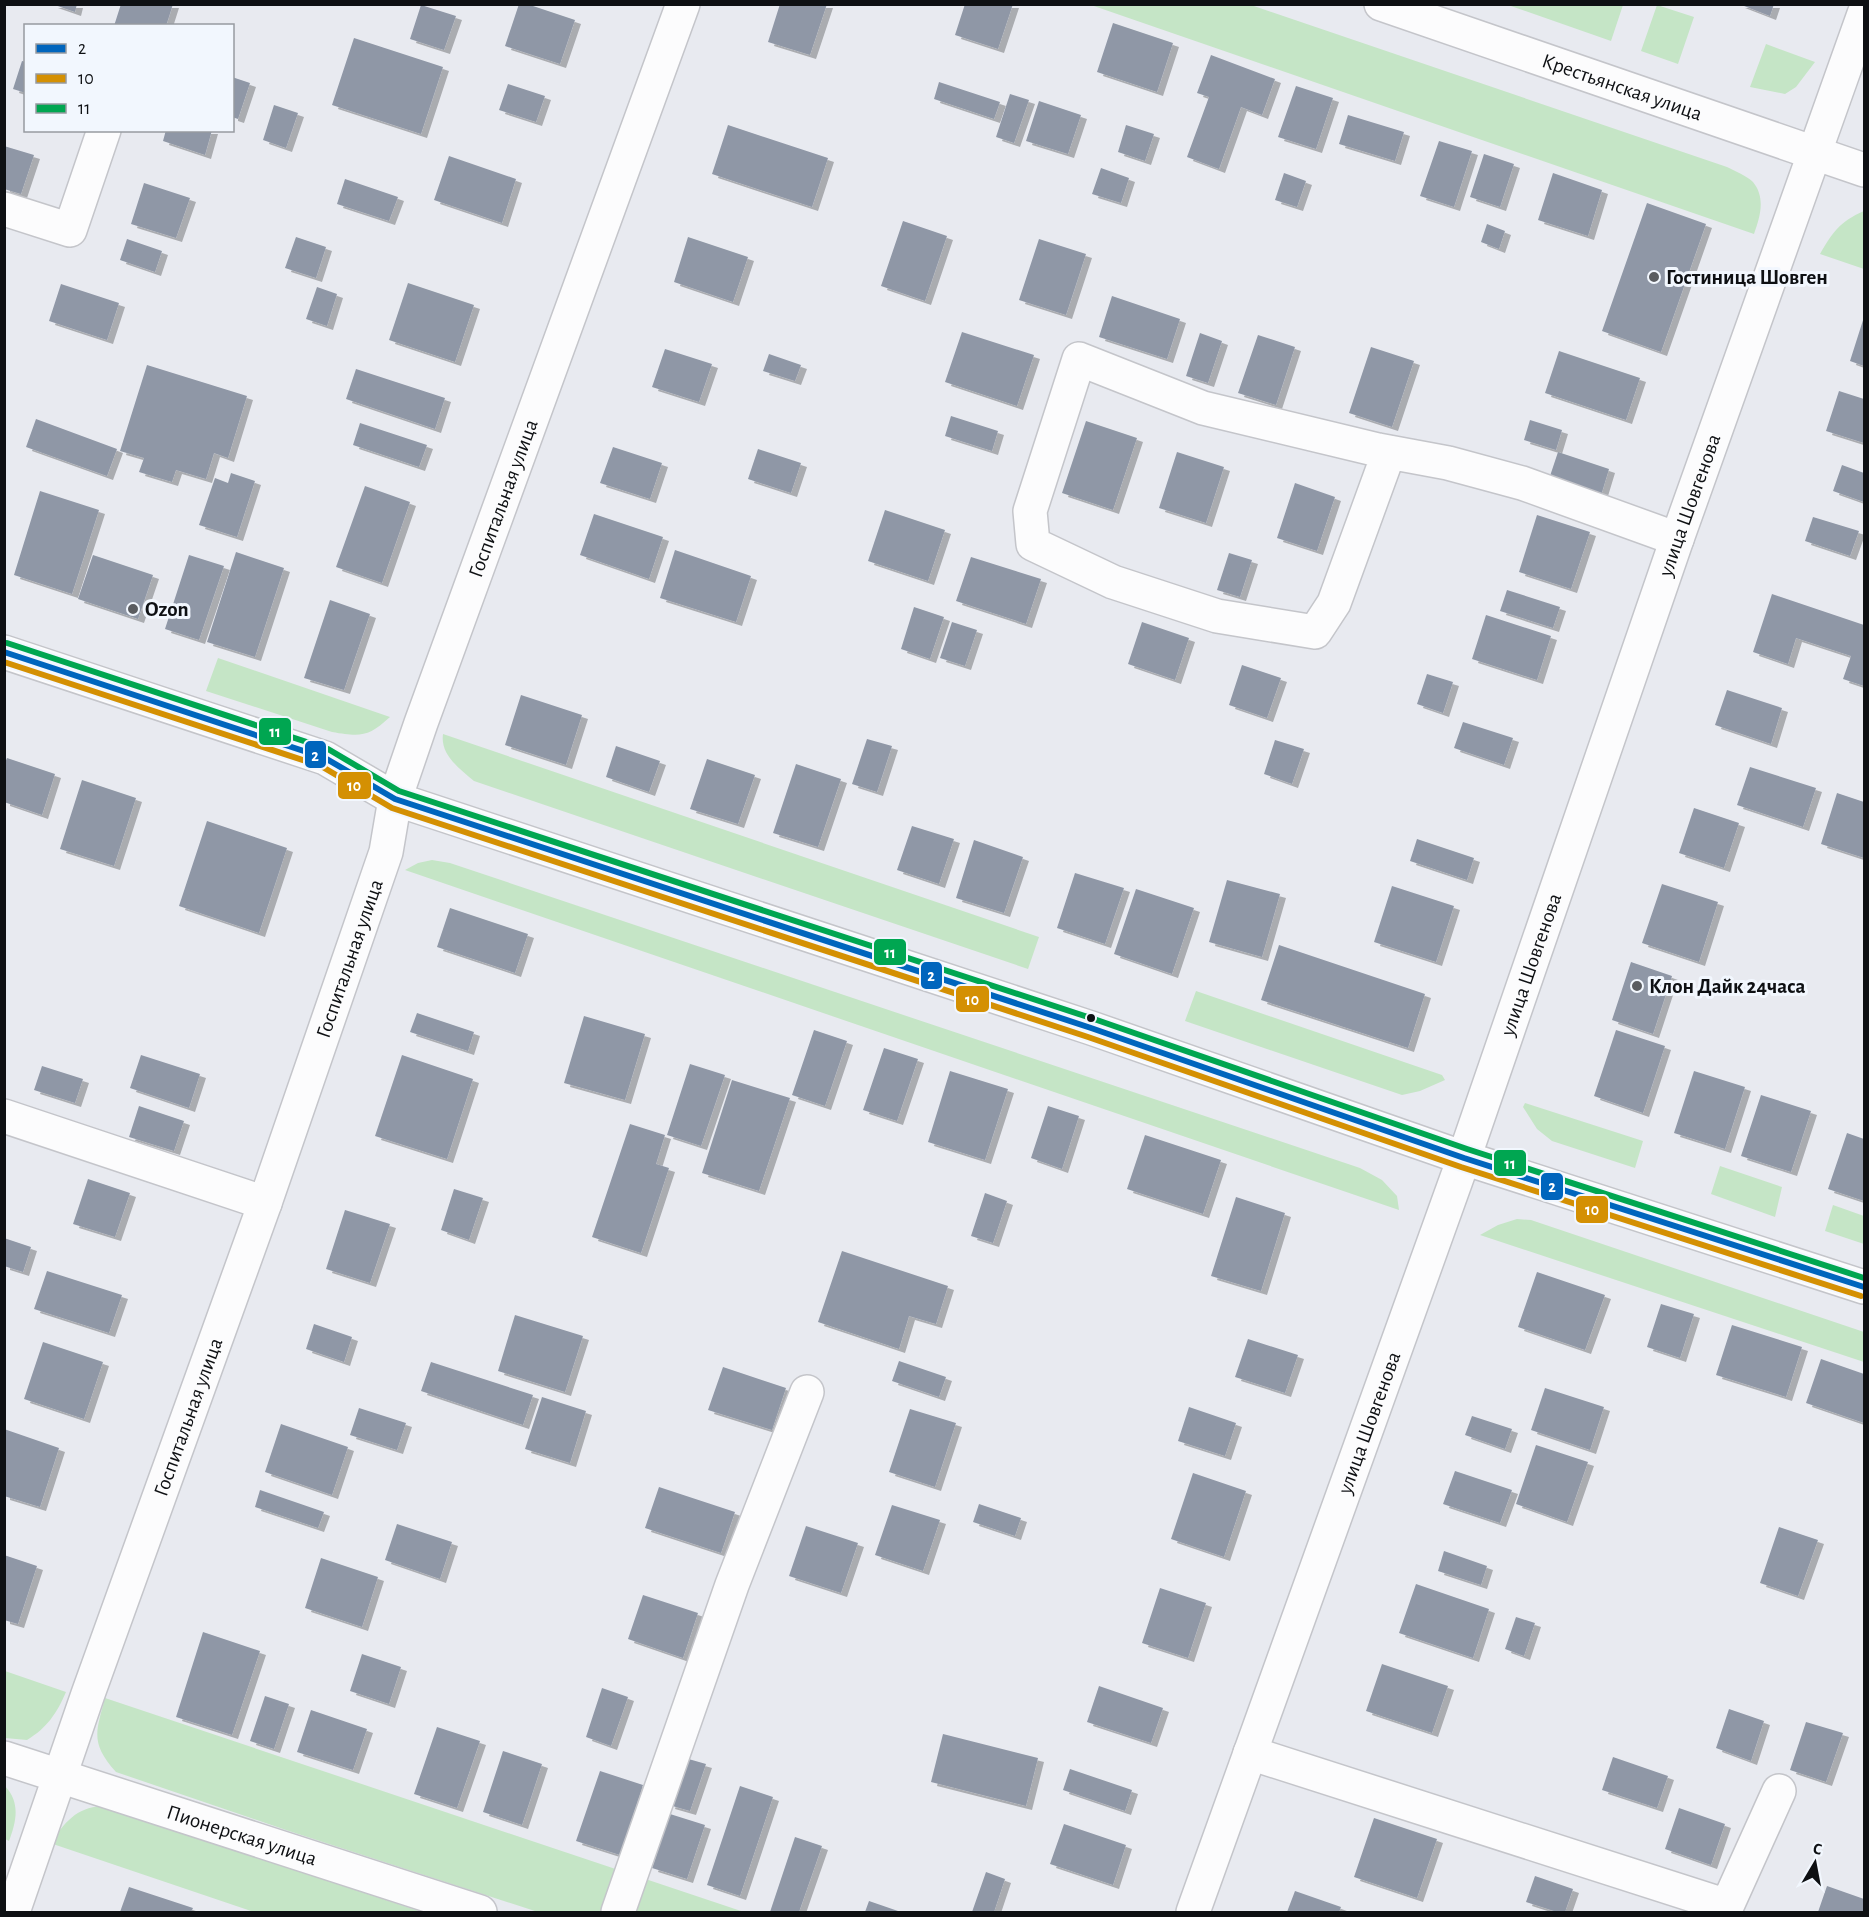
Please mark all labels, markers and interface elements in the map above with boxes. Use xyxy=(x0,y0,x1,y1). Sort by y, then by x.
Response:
legend xyxy=(24,24,234,132)
text: 2 xyxy=(78,40,86,58)
street label: Крестьянская улица xyxy=(1539,50,1705,124)
text: 10 xyxy=(78,70,94,88)
text: 11 xyxy=(78,100,90,118)
place label: Гостиница Шовген xyxy=(1666,267,1828,288)
marker: Гостиница Шовген xyxy=(1647,270,1661,284)
street label: Госпитальная улица xyxy=(465,416,541,580)
street label: улица Шовгенова xyxy=(1654,431,1724,580)
place label: Ozon xyxy=(145,599,189,620)
marker: Ozon xyxy=(126,602,140,616)
line badge: 11 xyxy=(258,717,292,746)
text: 11 xyxy=(269,724,281,740)
line badge: 2 xyxy=(304,740,327,769)
text: 2 xyxy=(311,748,319,764)
line badge: 10 xyxy=(337,771,372,800)
text: 10 xyxy=(347,778,361,794)
street label: Госпитальная улица xyxy=(312,876,386,1041)
street label: улица Шовгенова xyxy=(1496,890,1565,1039)
line badge: 11 xyxy=(873,938,907,966)
text: 11 xyxy=(884,945,896,961)
line badge: 2 xyxy=(920,961,943,990)
text: 2 xyxy=(927,968,935,984)
place label: Клон Дайк 24часа xyxy=(1649,976,1805,997)
marker: Клон Дайк 24часа xyxy=(1630,979,1644,993)
line badge: 10 xyxy=(955,985,990,1013)
text: 10 xyxy=(965,992,979,1008)
unlabelled marker xyxy=(1085,1012,1097,1024)
line badge: 11 xyxy=(1493,1149,1527,1177)
text: 11 xyxy=(1504,1156,1516,1172)
line badge: 2 xyxy=(1540,1172,1564,1201)
text: 2 xyxy=(1548,1179,1556,1195)
line badge: 10 xyxy=(1575,1195,1609,1224)
text: 10 xyxy=(1585,1202,1599,1218)
street label: Госпитальная улица xyxy=(150,1335,226,1499)
street label: улица Шовгенова xyxy=(1333,1349,1404,1497)
street label: Пионерская улица xyxy=(164,1801,320,1869)
north arrow xyxy=(1785,1833,1845,1893)
text: С xyxy=(1812,1841,1823,1858)

